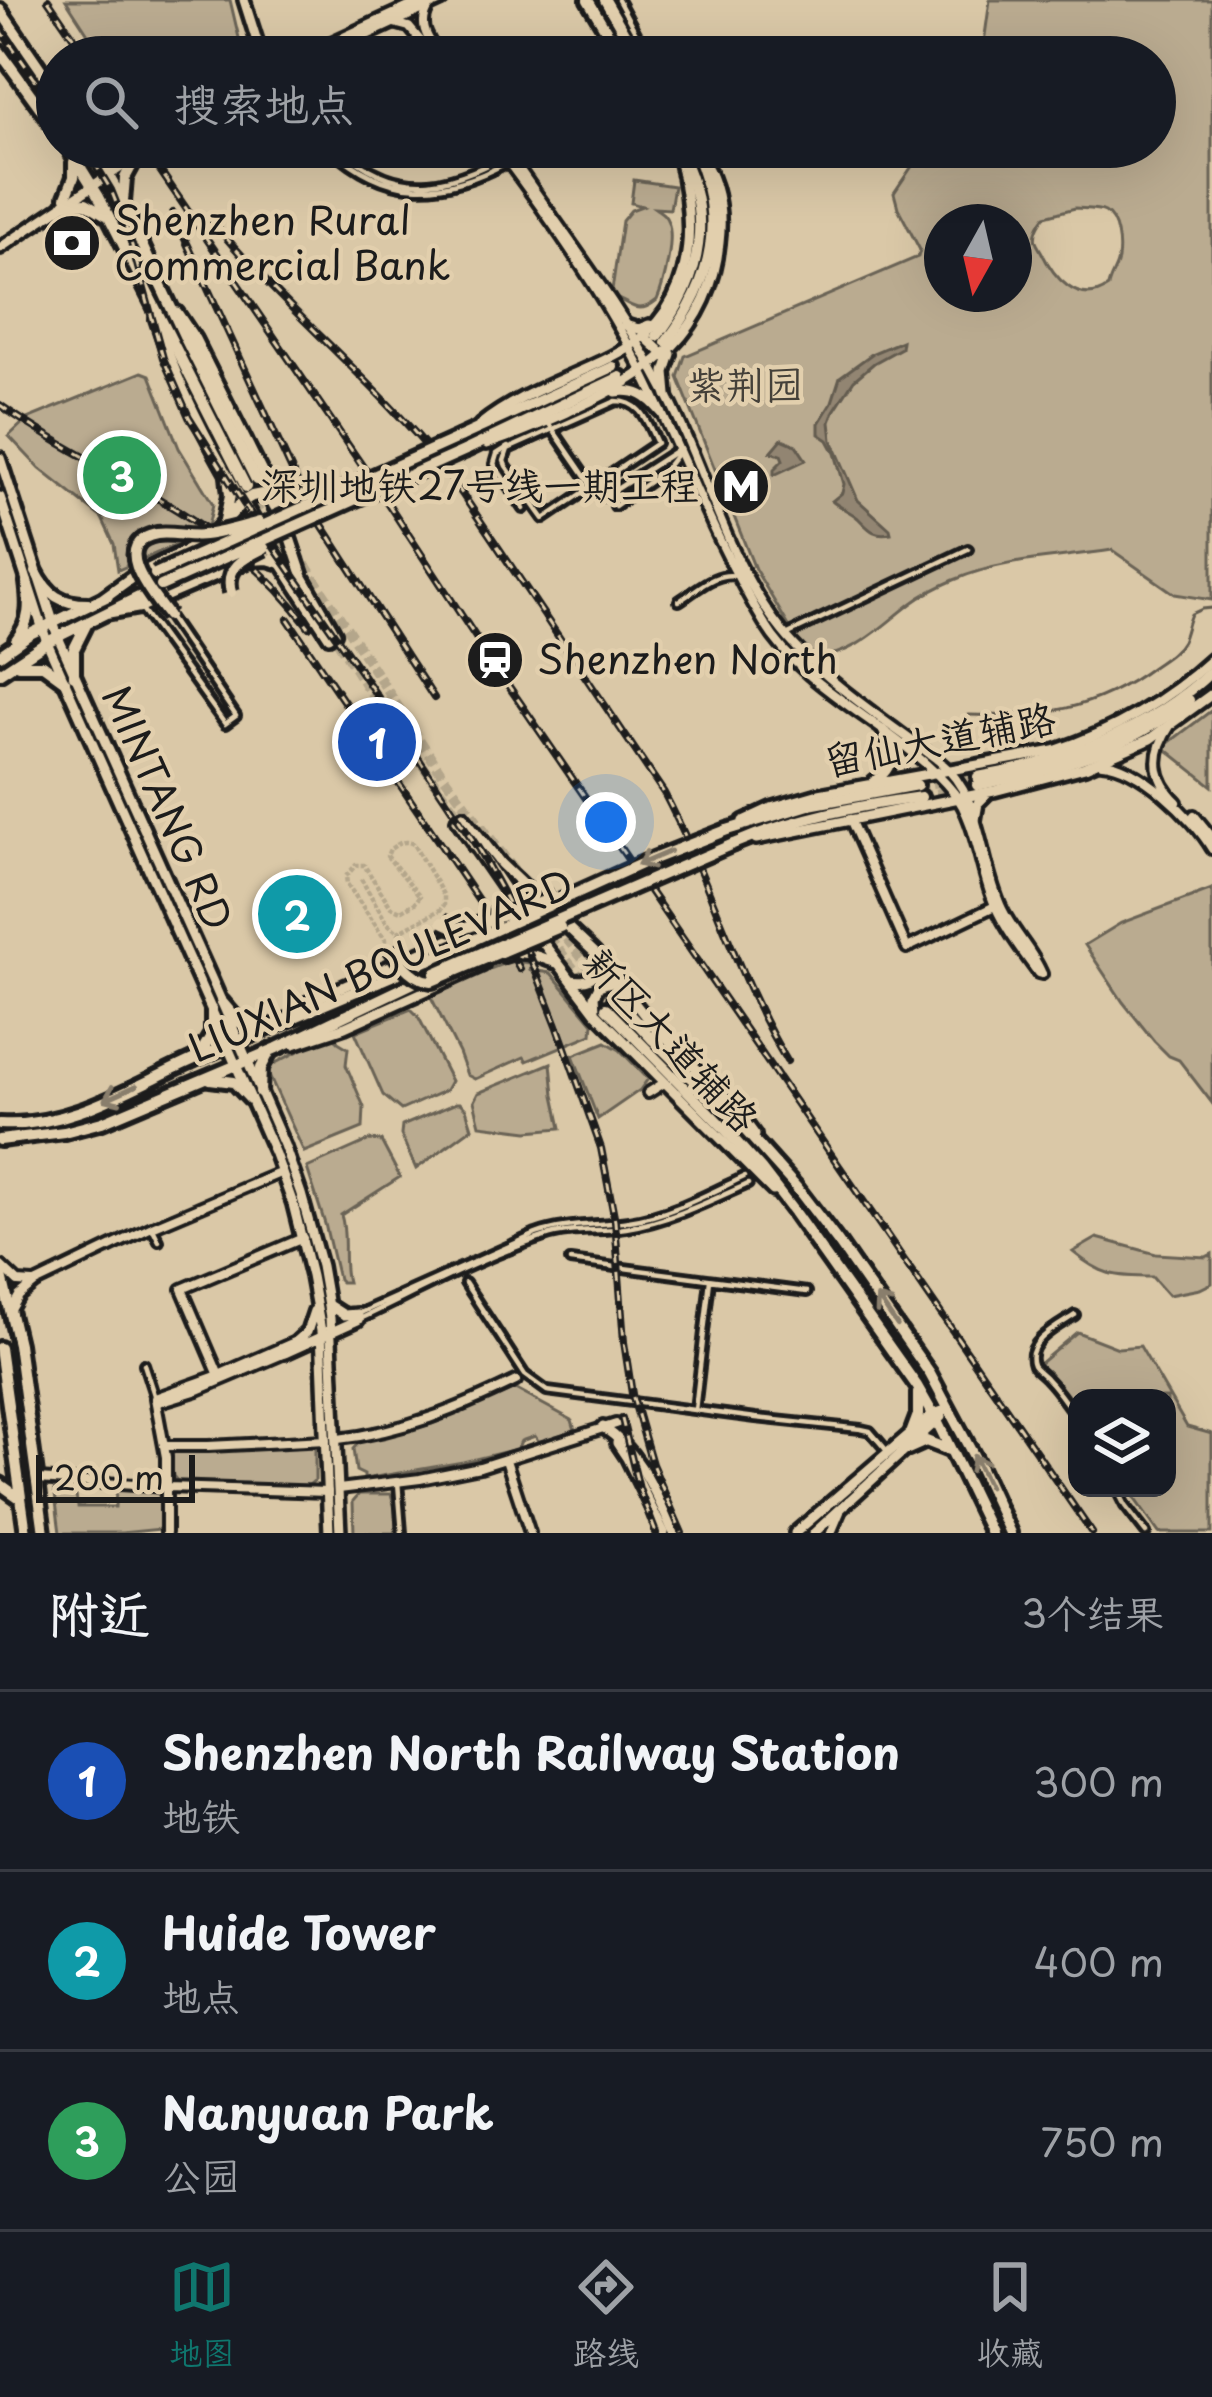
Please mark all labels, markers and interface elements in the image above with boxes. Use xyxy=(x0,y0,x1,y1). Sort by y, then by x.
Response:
search box xyxy=(36,36,1176,168)
text: 搜索地点 xyxy=(174,68,354,136)
icon: search xyxy=(78,69,144,135)
place label: Shenzhen Rural Commercial Bank xyxy=(114,189,451,293)
north arrow xyxy=(924,204,1032,312)
bank icon: Shenzhen Rural Commercial Bank xyxy=(41,212,103,274)
park label: 紫荆园 xyxy=(686,353,804,412)
pin: 3 xyxy=(83,430,161,520)
place label: 深圳地铁27号线一期工程 xyxy=(260,454,699,513)
metro station icon: 深圳地铁27号线一期工程 xyxy=(710,455,772,517)
place label: Shenzhen North xyxy=(537,628,838,687)
station icon: Shenzhen North xyxy=(464,629,526,691)
street label: MINTANG RD xyxy=(89,675,250,939)
street label: 留仙大道辅路 xyxy=(819,686,1060,789)
pin: 1 xyxy=(338,697,416,787)
your location xyxy=(576,792,636,852)
one-way arrow xyxy=(636,849,673,870)
street label: LIUXIAN BOULEVARD xyxy=(178,852,582,1075)
pin: 2 xyxy=(258,869,336,959)
street label: 新区大道辅路 xyxy=(571,933,774,1144)
one-way arrow xyxy=(103,1084,139,1106)
one-way arrow xyxy=(875,1294,900,1328)
map controls xyxy=(1068,1389,1176,1497)
button: layers xyxy=(1068,1389,1176,1497)
scale bar xyxy=(36,1449,195,1502)
text: 200 m xyxy=(54,1451,164,1501)
one-way arrow xyxy=(969,1453,991,1489)
text: 附近 xyxy=(48,1573,150,1650)
text: 3个结果 xyxy=(1021,1582,1164,1641)
text: Shenzhen North Railway Station xyxy=(162,1717,900,1785)
text: 1 xyxy=(78,1751,96,1810)
text: 300 m xyxy=(1033,1751,1164,1810)
text: 地铁 xyxy=(162,1785,240,1844)
text: Huide Tower xyxy=(162,1897,436,1965)
text: 2 xyxy=(73,1931,101,1990)
text: 400 m xyxy=(1034,1931,1164,1990)
text: 地点 xyxy=(162,1965,240,2024)
text: Nanyuan Park xyxy=(162,2077,494,2145)
text: 3 xyxy=(74,2111,100,2170)
text: 750 m xyxy=(1041,2111,1164,2170)
text: 公园 xyxy=(162,2145,240,2204)
tab: 地图 xyxy=(169,2254,235,2376)
tab: 路线 xyxy=(573,2254,639,2376)
tab: 收藏 xyxy=(977,2254,1043,2376)

